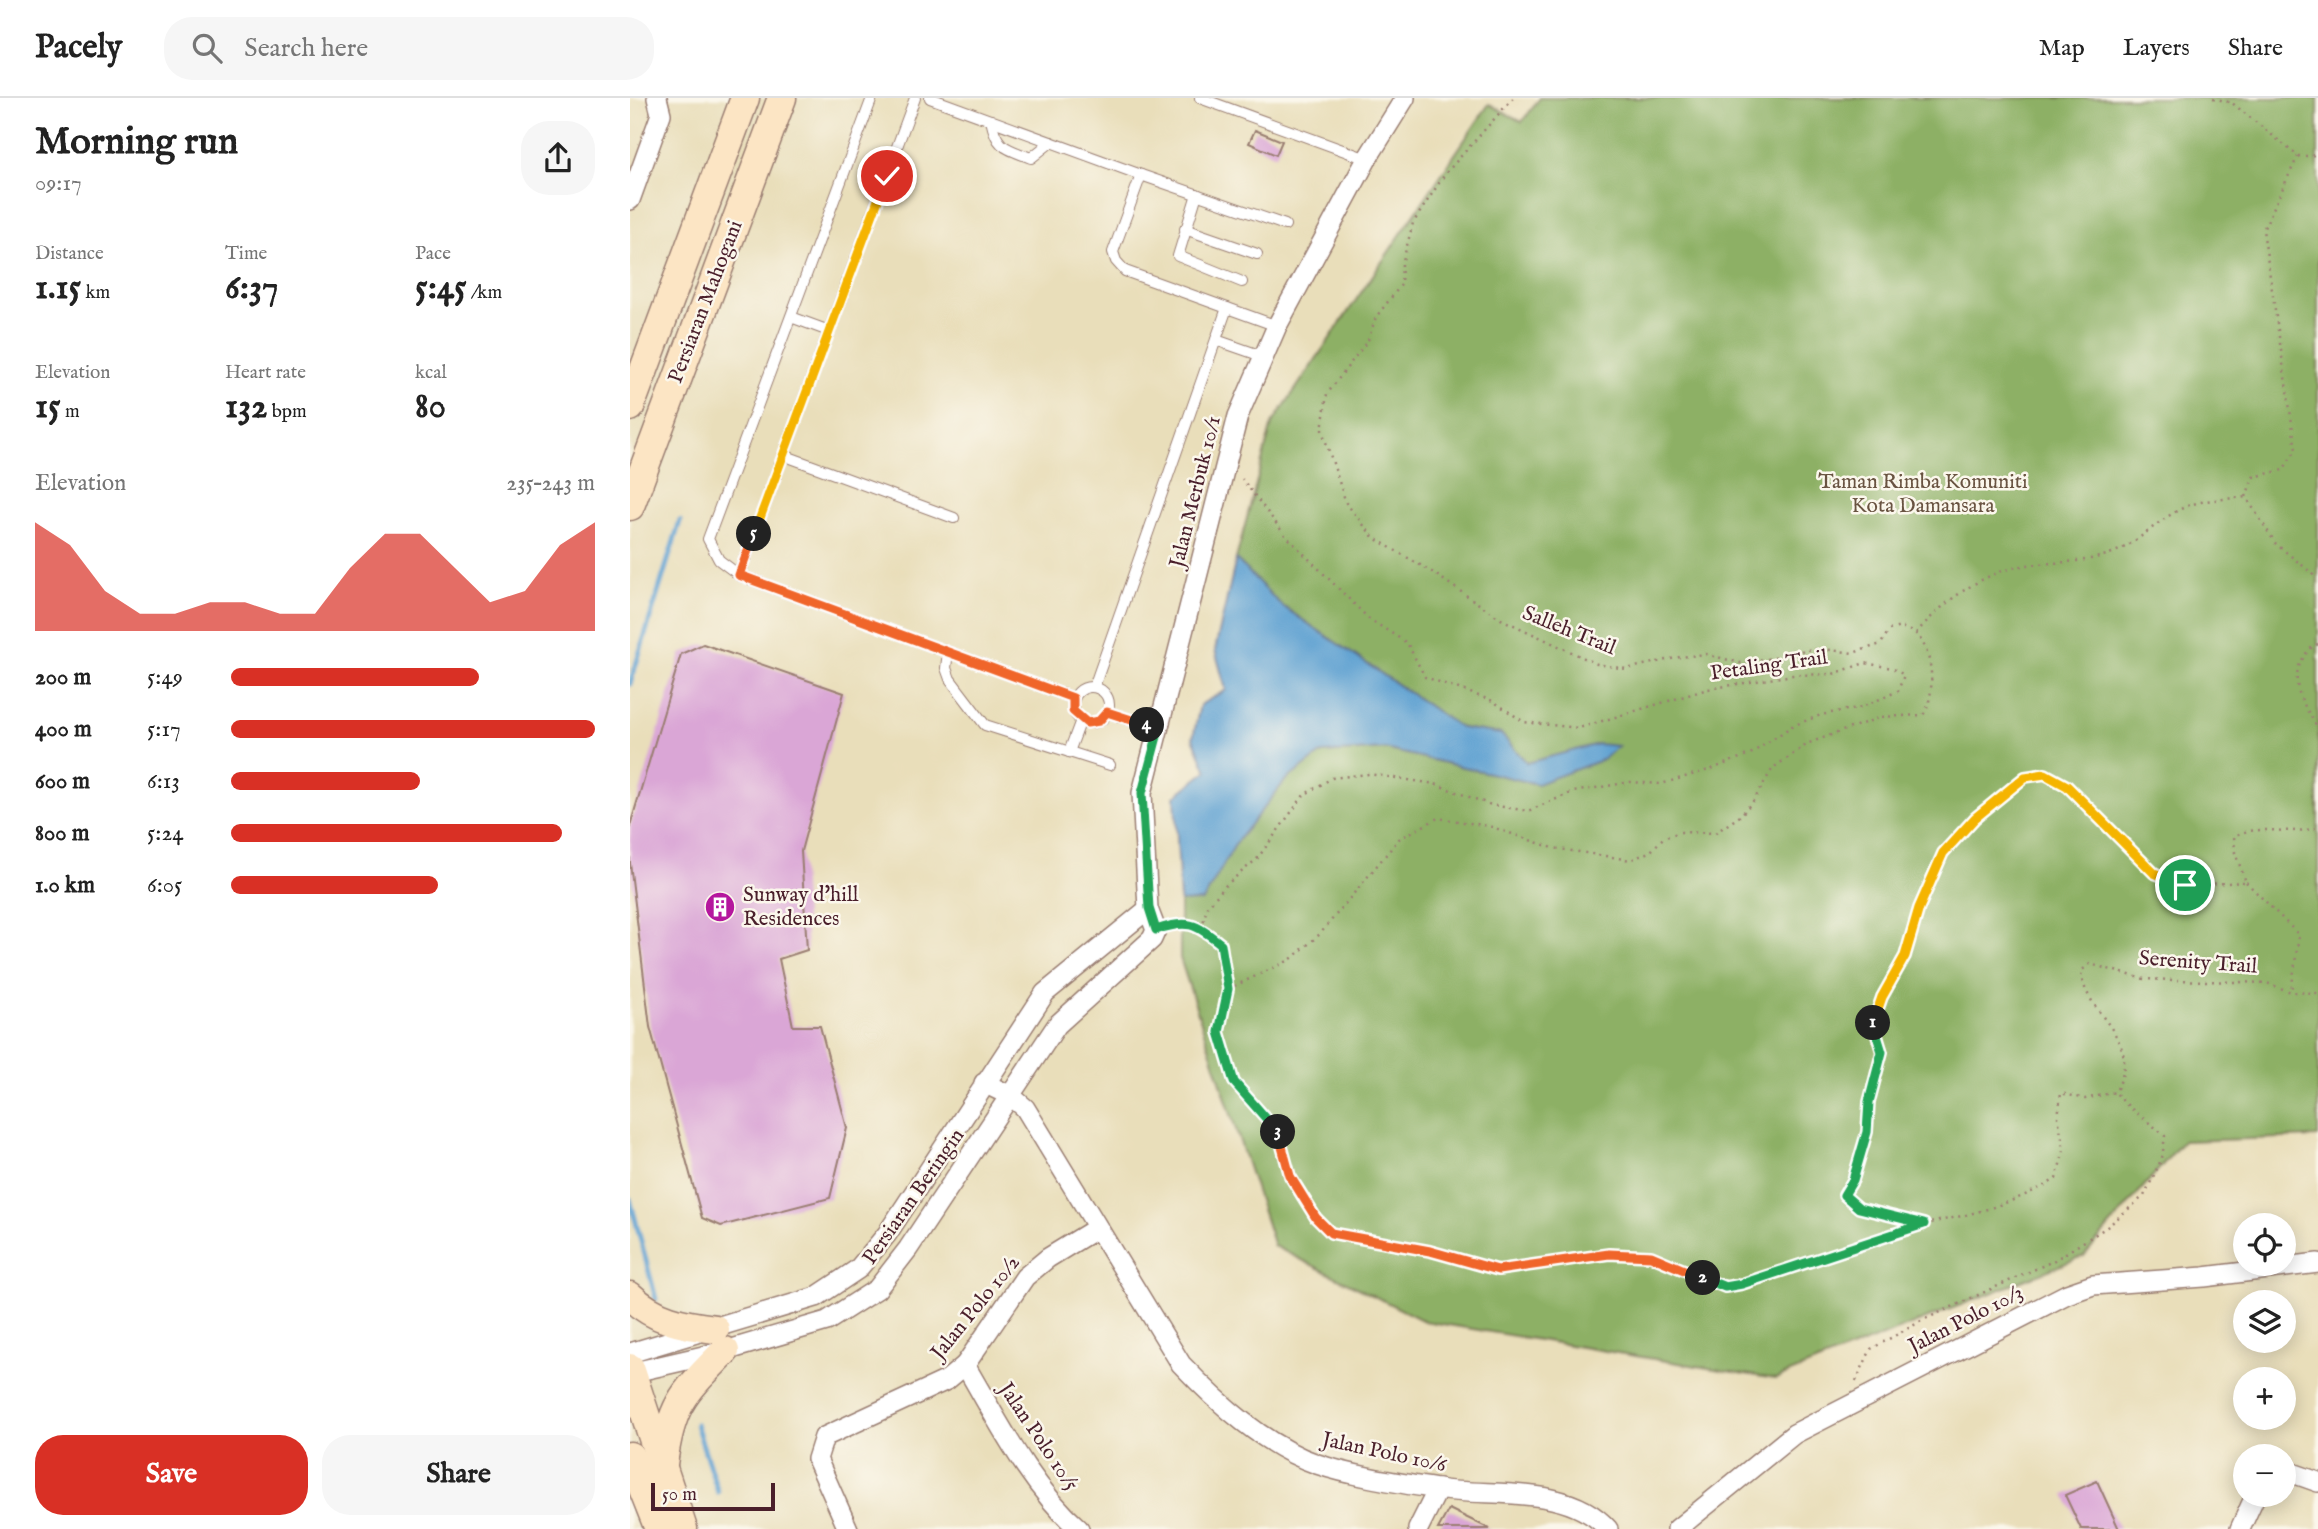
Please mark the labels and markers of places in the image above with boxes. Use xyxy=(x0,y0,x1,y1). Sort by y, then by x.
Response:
pin xyxy=(857,146,917,206)
pin: 5 xyxy=(736,516,772,551)
pin: 4 xyxy=(1130,708,1164,742)
pin xyxy=(2155,855,2215,915)
place label: Sunway d'hill Residences xyxy=(743,882,859,933)
building icon: Sunway d'hill Residences xyxy=(703,890,737,924)
pin: 1 xyxy=(1856,1006,1890,1040)
pin: 3 xyxy=(1260,1114,1296,1150)
pin: 2 xyxy=(1686,1260,1720,1296)

